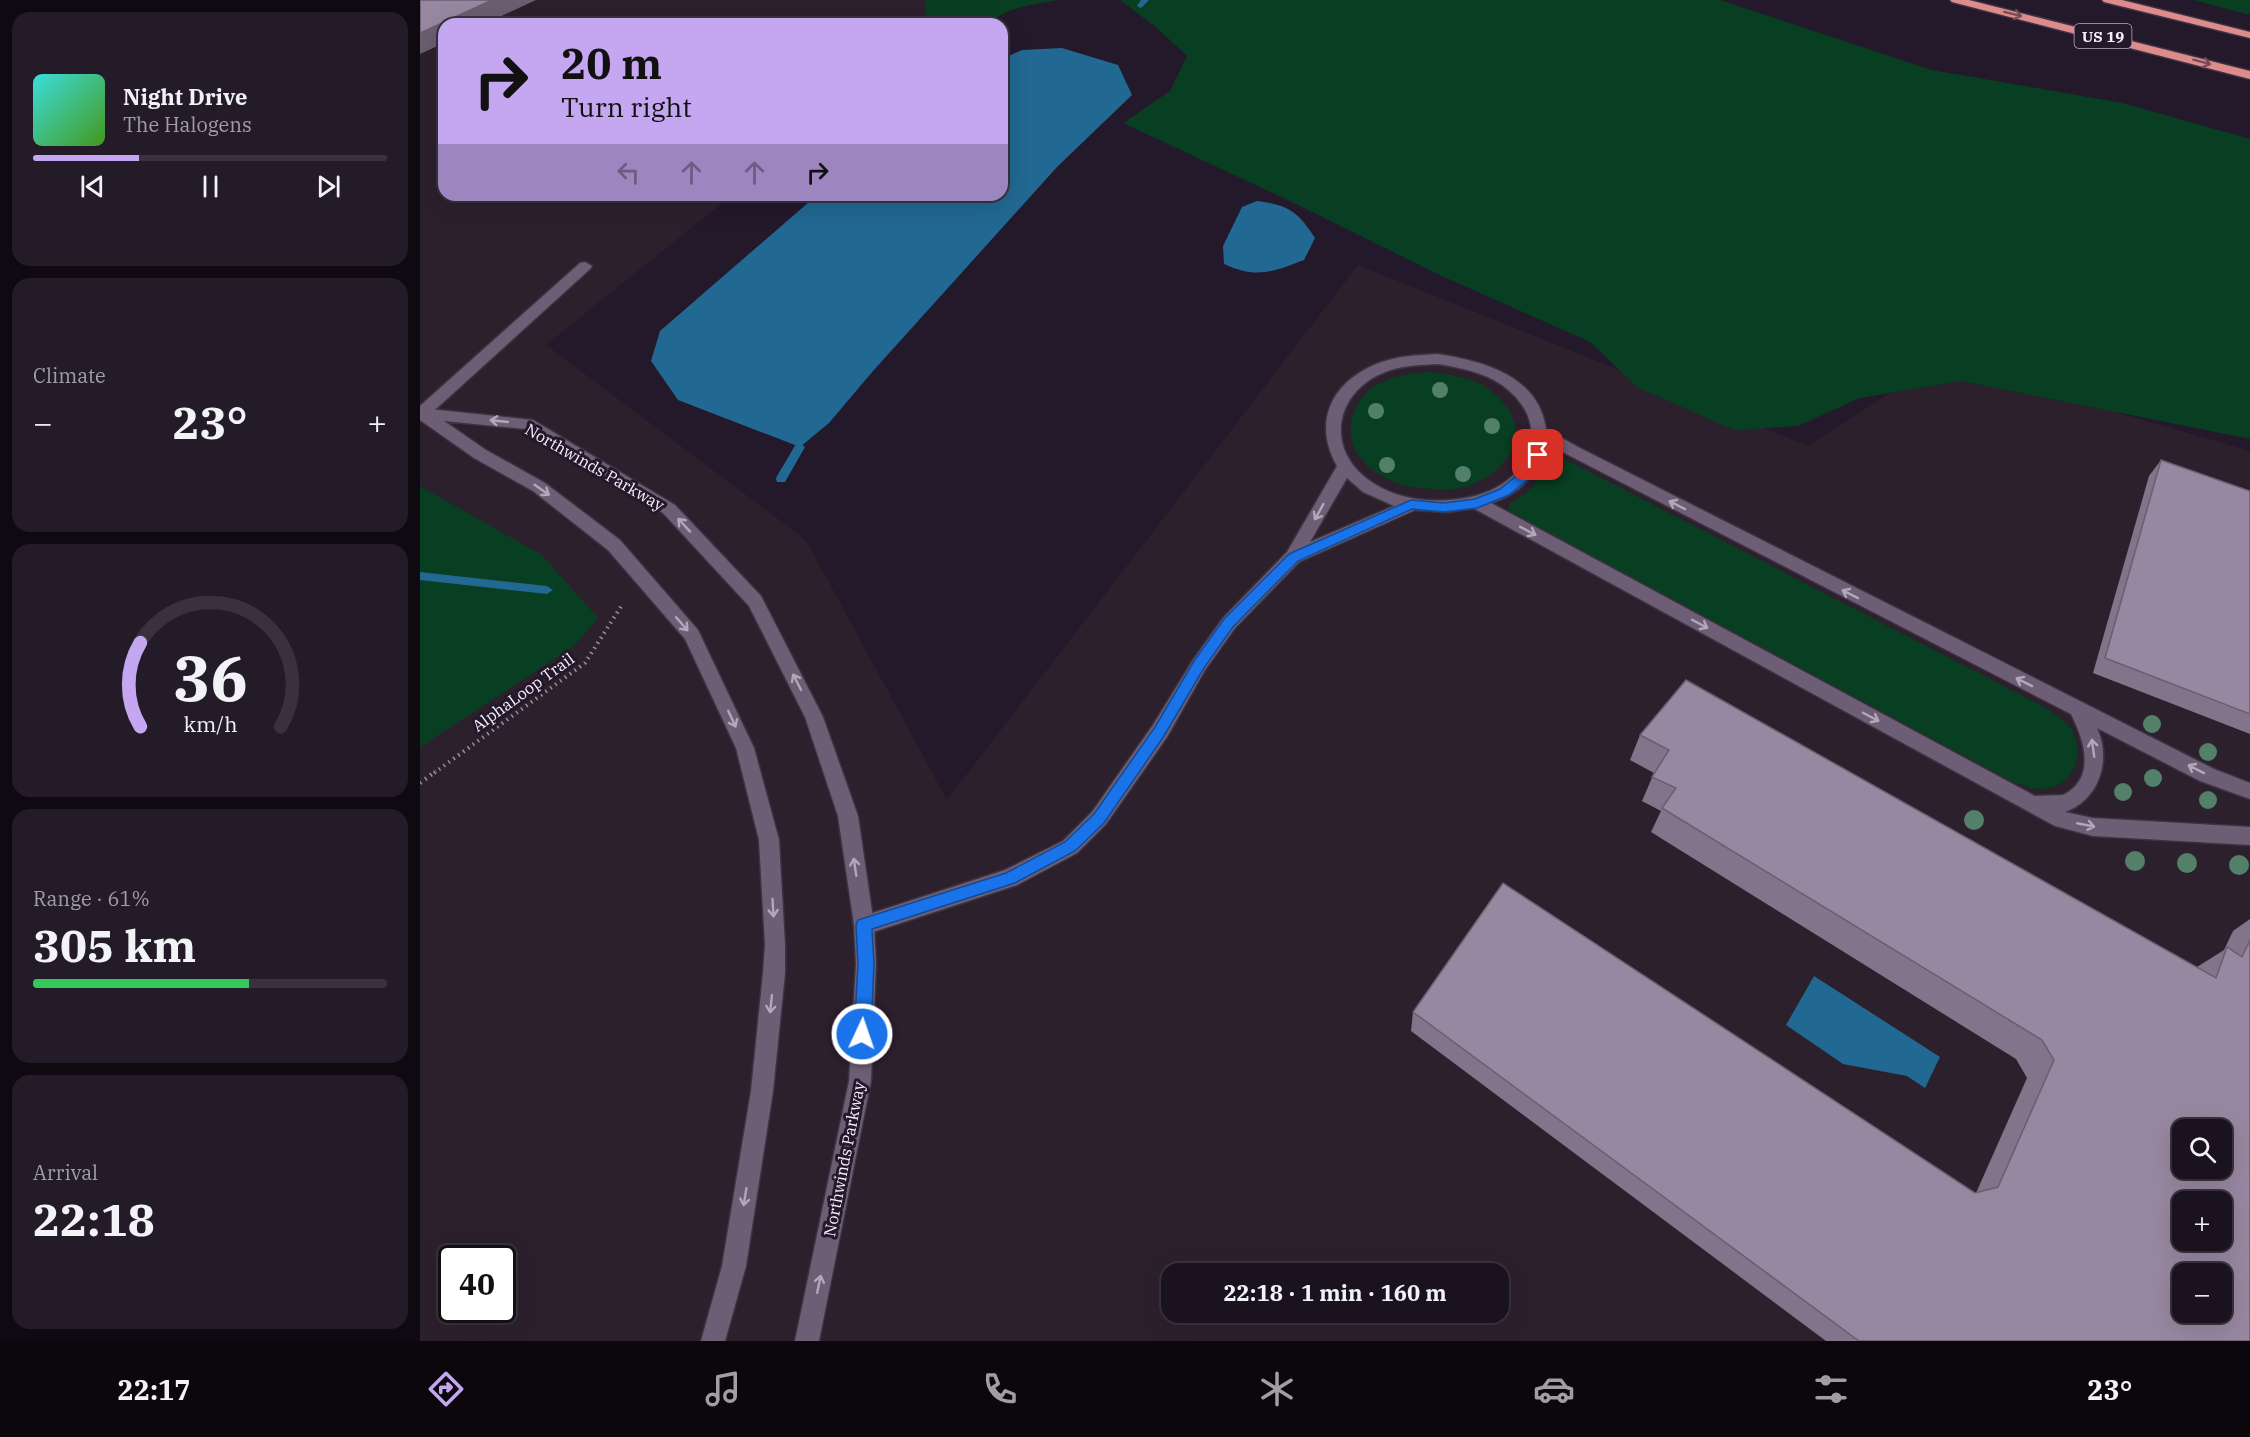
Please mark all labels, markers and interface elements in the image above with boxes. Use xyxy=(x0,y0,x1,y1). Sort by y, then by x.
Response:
one-way arrow xyxy=(2003,8,2022,20)
road number: US 19 xyxy=(2074,24,2132,48)
text: 20 m xyxy=(561,36,662,91)
icon: right xyxy=(462,42,540,120)
one-way arrow xyxy=(2192,56,2211,68)
text: Night Drive xyxy=(123,82,248,111)
text: Turn right xyxy=(561,89,692,124)
text: The Halogens xyxy=(123,111,252,138)
icon: left xyxy=(612,156,645,189)
icon: ahead xyxy=(675,156,708,189)
icon: ahead xyxy=(738,156,771,189)
icon: right xyxy=(801,156,834,189)
icon: previous xyxy=(76,170,109,203)
icon: pause xyxy=(194,170,227,203)
icon: next xyxy=(312,170,345,203)
text: Climate xyxy=(33,362,106,389)
text: 23° xyxy=(172,393,248,451)
text: − xyxy=(33,401,53,444)
text: + xyxy=(367,401,387,444)
one-way arrow xyxy=(489,415,509,426)
street label: Northwinds Parkway xyxy=(522,419,669,515)
pin xyxy=(1512,429,1563,480)
icon: arrive xyxy=(1521,438,1554,471)
one-way arrow xyxy=(533,484,549,496)
one-way arrow xyxy=(1669,499,1686,511)
one-way arrow xyxy=(1312,503,1324,520)
one-way arrow xyxy=(677,518,691,533)
one-way arrow xyxy=(1519,525,1536,537)
one-way arrow xyxy=(1842,588,1860,599)
one-way arrow xyxy=(675,616,689,631)
one-way arrow xyxy=(1690,619,1708,630)
text: 36 xyxy=(173,638,247,719)
street label: AlphaLoop Trail xyxy=(468,648,578,736)
one-way arrow xyxy=(790,674,802,692)
one-way arrow xyxy=(2016,676,2034,687)
one-way arrow xyxy=(726,710,738,728)
text: km/h xyxy=(183,711,237,739)
one-way arrow xyxy=(1862,712,1880,723)
one-way arrow xyxy=(2087,738,2098,758)
one-way arrow xyxy=(2187,763,2205,775)
one-way arrow xyxy=(2076,820,2096,831)
one-way arrow xyxy=(850,857,861,877)
text: Range · 61% xyxy=(33,885,150,912)
one-way arrow xyxy=(767,898,778,918)
text: 305 km xyxy=(33,916,196,974)
one-way arrow xyxy=(765,993,776,1013)
position arrow xyxy=(830,1002,894,1066)
street label: Northwinds Parkway xyxy=(819,1079,869,1238)
map controls xyxy=(2172,1119,2232,1323)
button: search xyxy=(2172,1119,2232,1179)
text: Arrival xyxy=(33,1159,98,1186)
one-way arrow xyxy=(739,1186,750,1206)
text: 22:18 xyxy=(33,1190,155,1248)
button: + xyxy=(2172,1191,2232,1251)
speed limit sign: 40 xyxy=(438,1245,516,1323)
button: − xyxy=(2172,1263,2232,1323)
one-way arrow xyxy=(814,1275,826,1294)
text: 22:18 · 1 min · 160 m xyxy=(1223,1278,1447,1307)
icon: directions xyxy=(425,1368,467,1410)
icon: music xyxy=(702,1368,744,1410)
icon: phone xyxy=(979,1368,1021,1410)
icon: climate xyxy=(1256,1368,1298,1410)
icon: car xyxy=(1533,1368,1575,1410)
icon: filters xyxy=(1810,1368,1852,1410)
text: 22:17 xyxy=(117,1372,190,1407)
text: 23° xyxy=(2087,1372,2132,1407)

